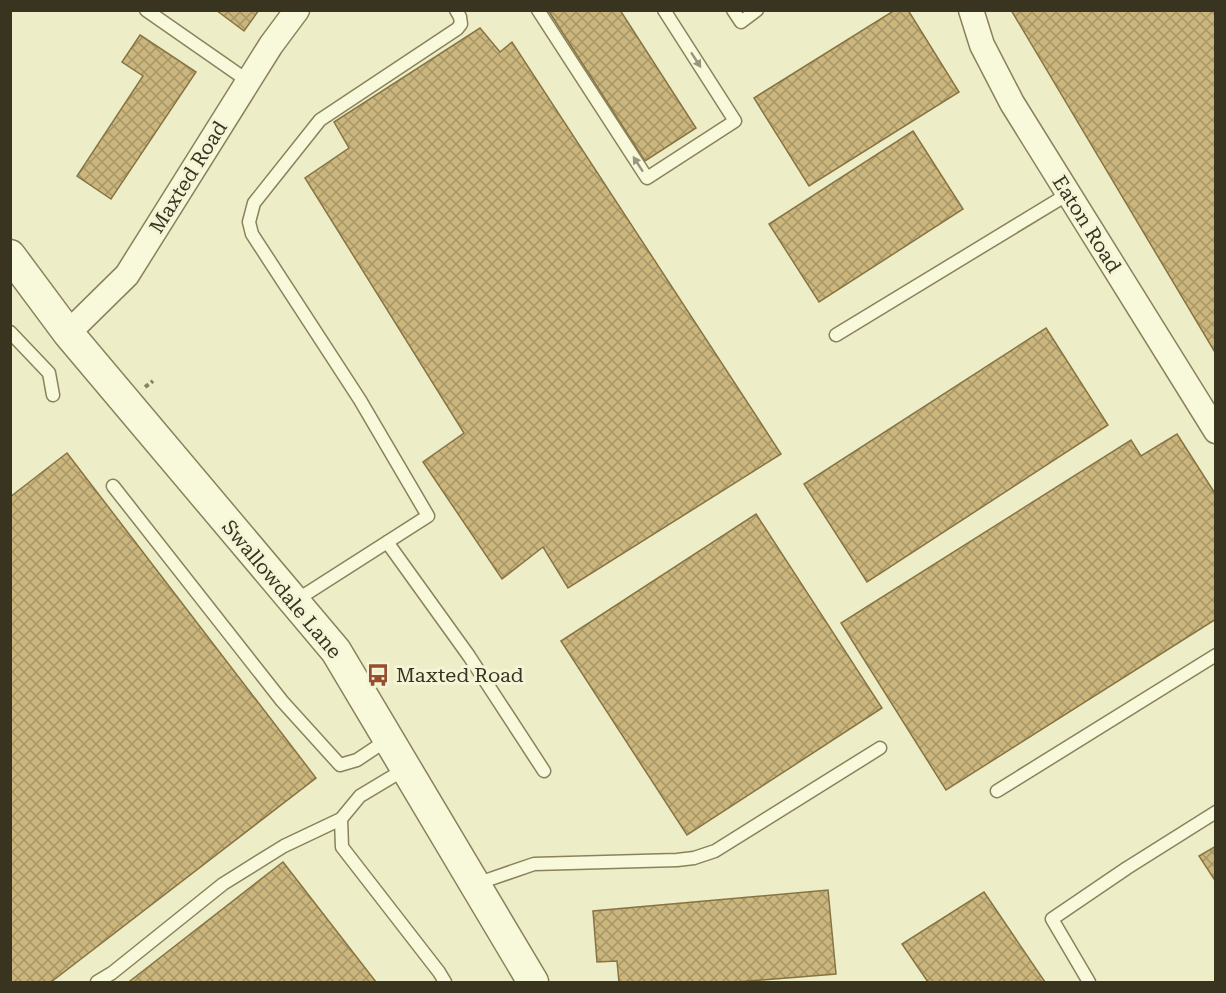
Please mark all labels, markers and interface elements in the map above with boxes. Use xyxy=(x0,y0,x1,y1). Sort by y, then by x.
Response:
one-way arrow xyxy=(690,52,701,68)
street label: Maxted Road xyxy=(144,116,232,237)
one-way arrow xyxy=(632,156,643,172)
street label: Eaton Road xyxy=(1048,171,1126,277)
street label: Swallowdale Lane xyxy=(217,515,347,663)
bus stop icon: Maxted Road xyxy=(365,662,391,688)
place label: Maxted Road xyxy=(396,663,524,687)

